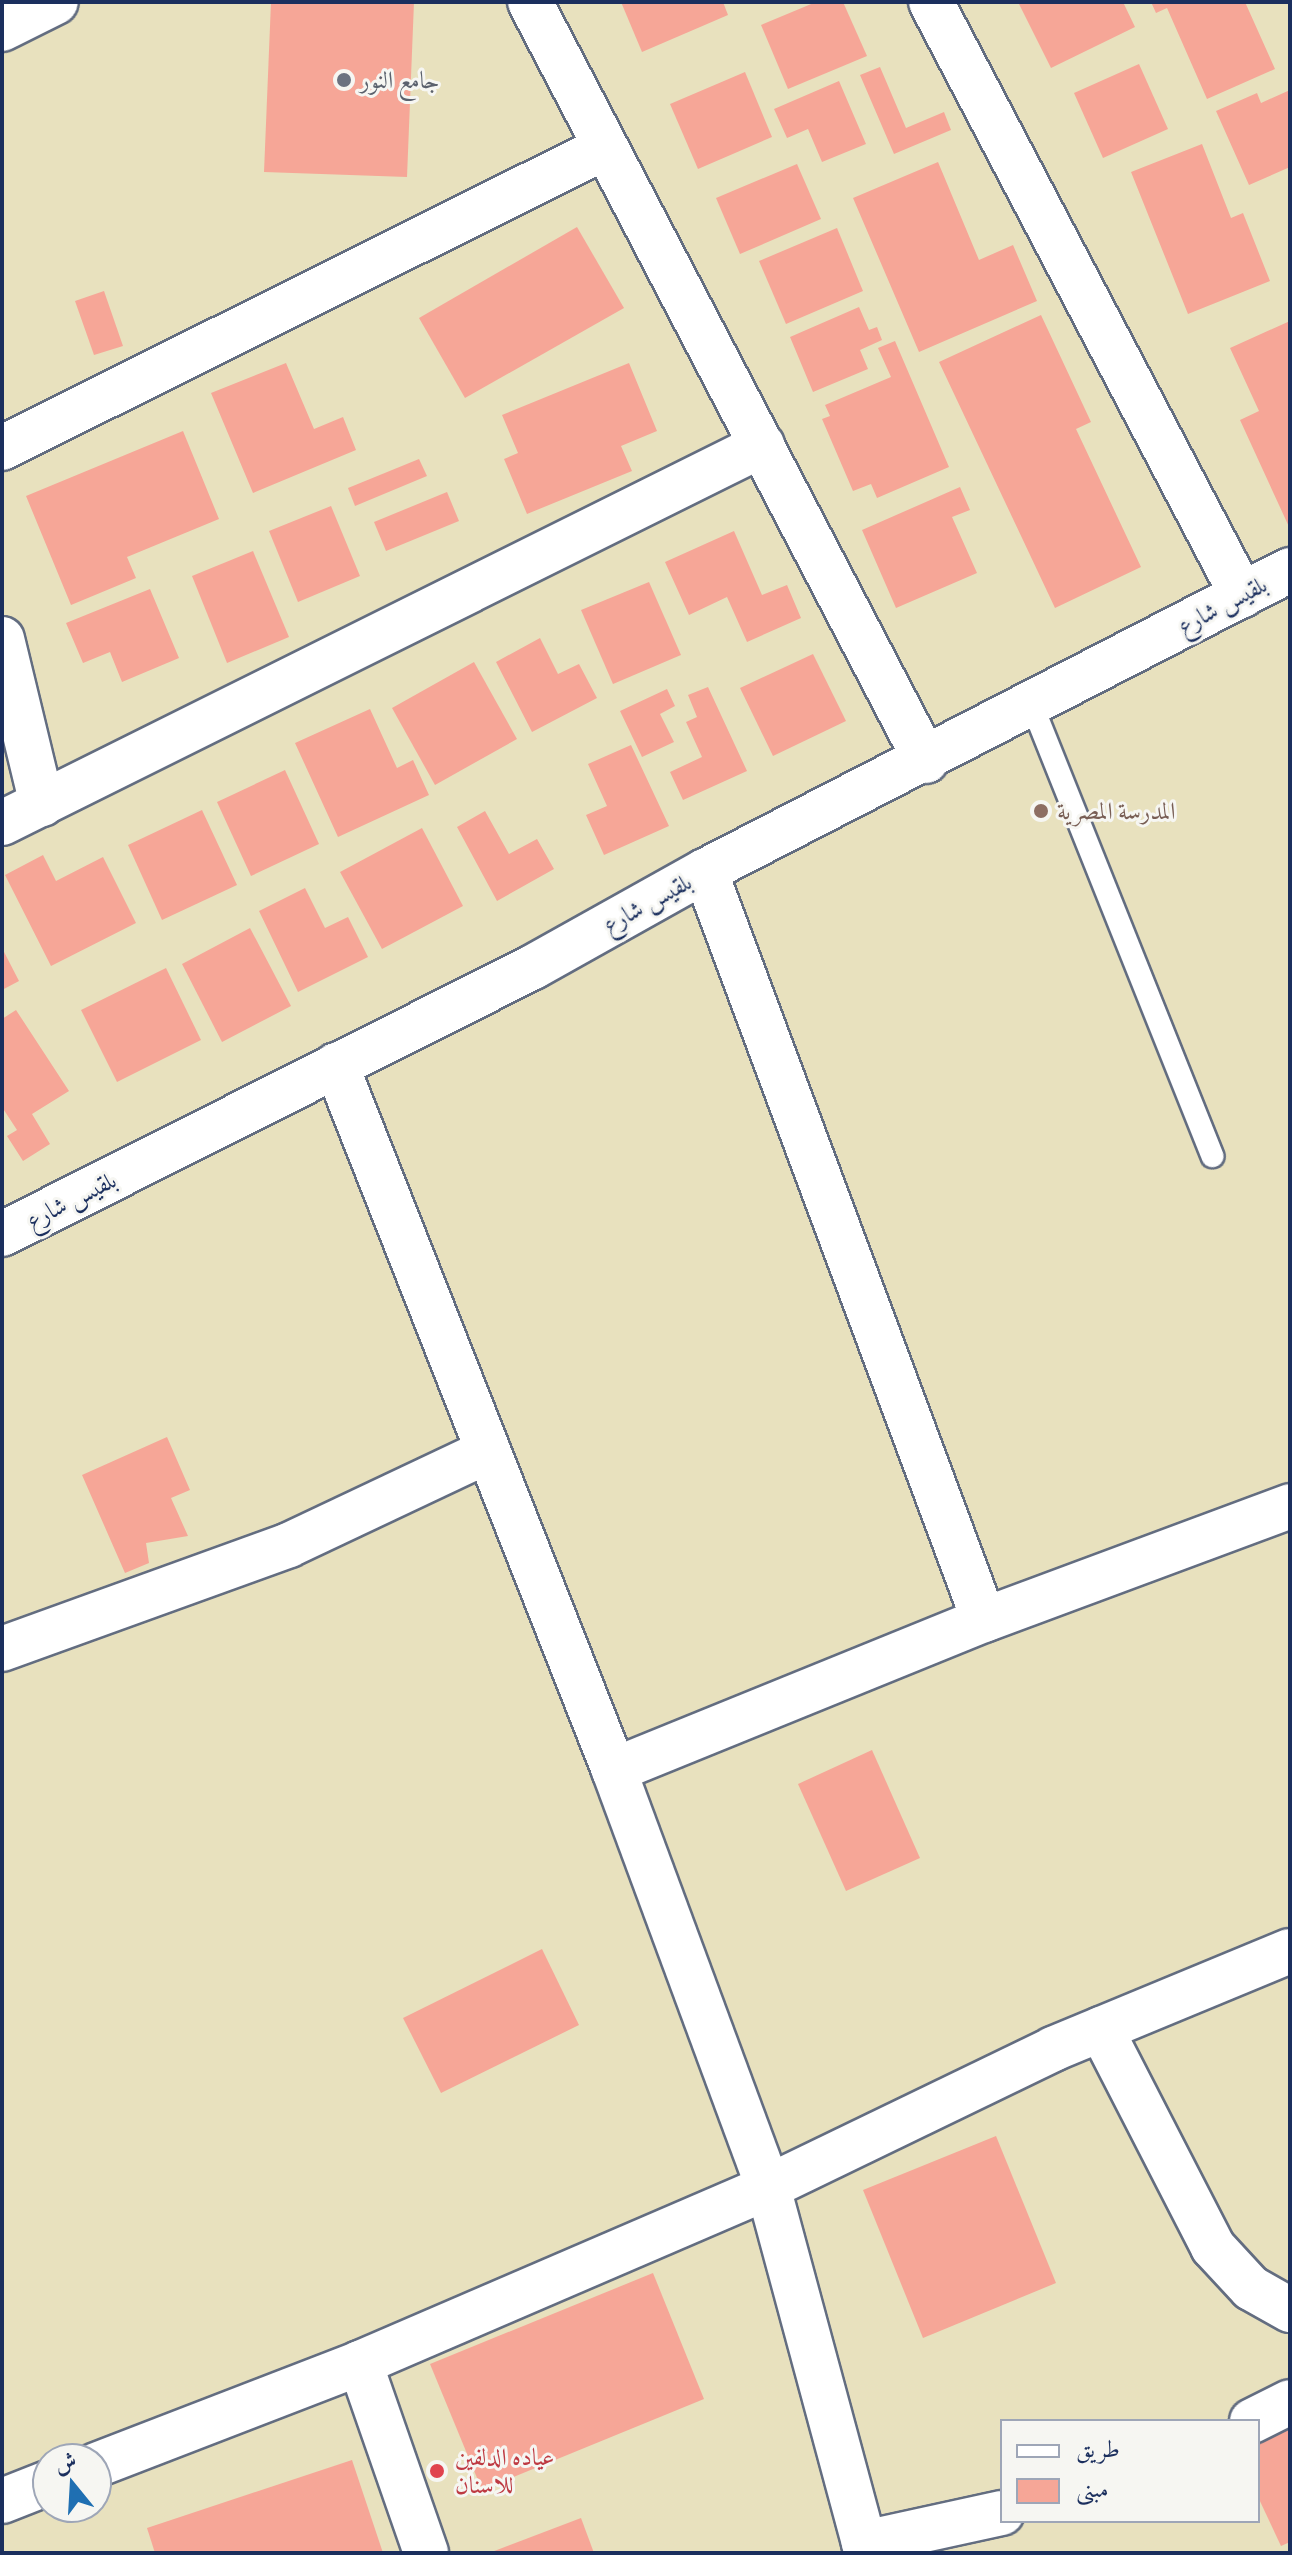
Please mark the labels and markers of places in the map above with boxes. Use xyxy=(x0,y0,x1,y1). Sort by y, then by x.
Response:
place label: جامع النور xyxy=(360,66,440,94)
marker: جامع النور xyxy=(335,71,353,89)
place label: المدرسة المصرية xyxy=(1057,797,1175,825)
marker: المدرسة المصرية xyxy=(1032,802,1050,820)
place label: عياده الدلفين للاسنان xyxy=(455,2443,555,2499)
marker: عياده الدلفين للاسنان xyxy=(426,2460,448,2482)

